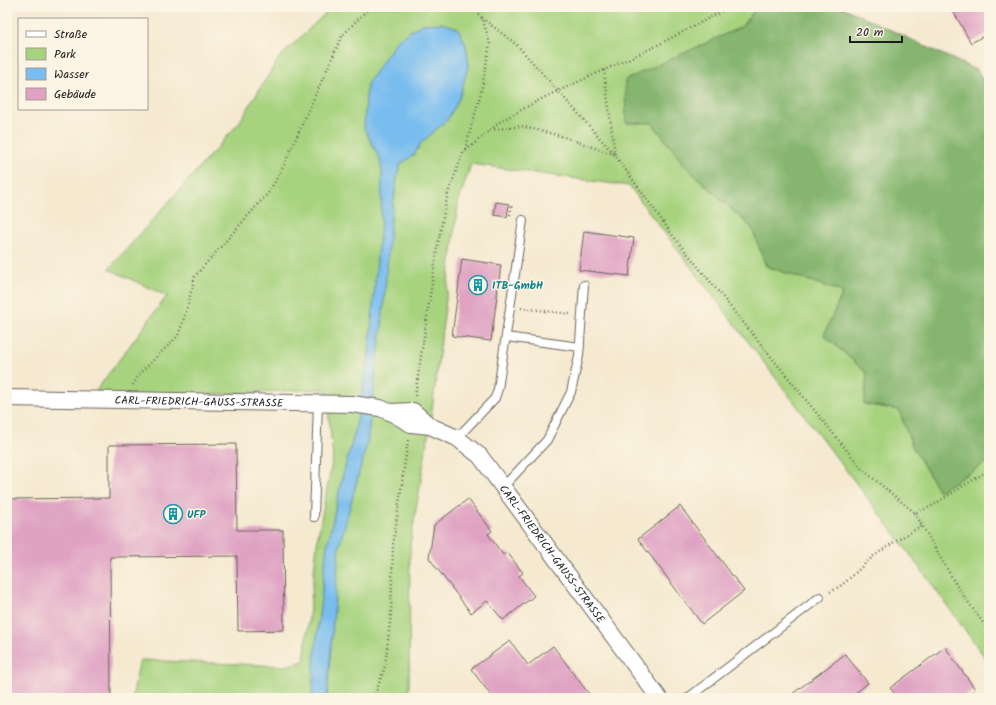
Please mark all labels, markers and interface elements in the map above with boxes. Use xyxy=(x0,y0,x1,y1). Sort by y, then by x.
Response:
legend xyxy=(18,18,148,110)
scale bar xyxy=(850,18,902,44)
text: 20 m xyxy=(856,23,884,42)
text: Straße xyxy=(54,25,88,44)
text: Park xyxy=(54,45,76,64)
text: Wasser xyxy=(54,65,90,84)
text: Gebäude xyxy=(54,85,96,104)
building icon: ITB-GmbH xyxy=(467,274,489,296)
place label: ITB-GmbH xyxy=(492,277,543,295)
street label: CARL-FRIEDRICH-GAUSS-STRASSE xyxy=(114,392,284,413)
street label: CARL-FRIEDRICH-GAUSS-STRASSE xyxy=(494,481,609,628)
building icon: UFP xyxy=(162,503,184,525)
place label: UFP xyxy=(187,506,207,524)

